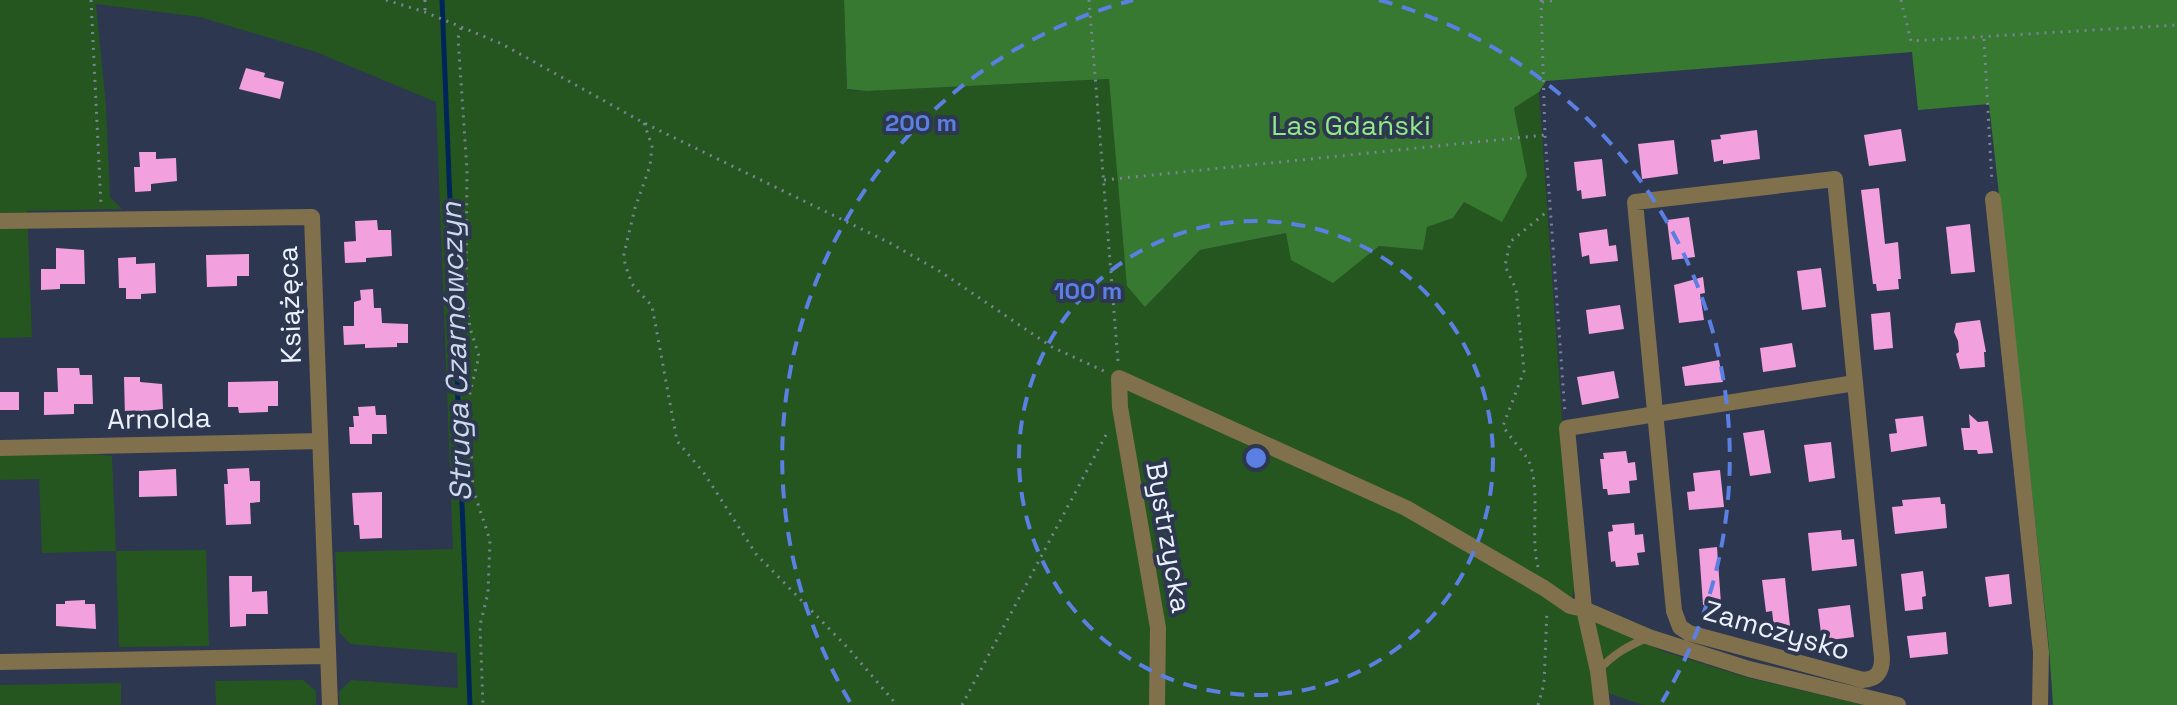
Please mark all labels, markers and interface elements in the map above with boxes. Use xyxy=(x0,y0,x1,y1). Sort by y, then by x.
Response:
text: 200 m xyxy=(885,107,957,138)
park label: Las Gdański xyxy=(1271,107,1431,143)
water label: Struga Czarnówczyn xyxy=(431,201,480,502)
street label: Książęca xyxy=(269,245,309,365)
text: 100 m xyxy=(1054,275,1122,306)
street label: Arnolda xyxy=(107,399,211,437)
centre of rings xyxy=(1242,444,1270,472)
street label: Bystrzycka xyxy=(1138,459,1200,615)
street label: Zamczysko xyxy=(1700,592,1854,668)

